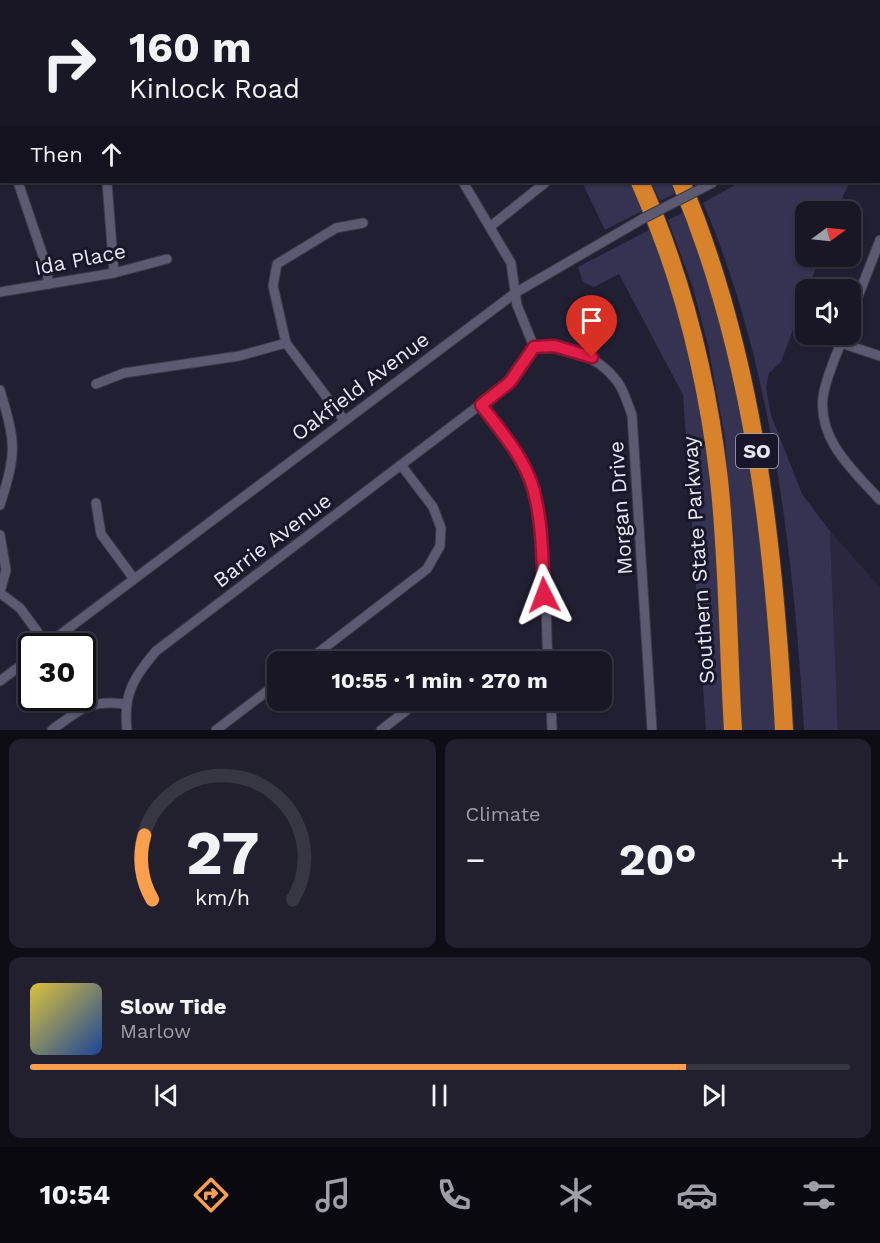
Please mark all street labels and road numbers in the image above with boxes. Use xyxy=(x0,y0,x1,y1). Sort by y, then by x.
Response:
street label: Ida Place xyxy=(32,238,128,280)
street label: Oakfield Avenue xyxy=(286,326,434,446)
road number: SO xyxy=(736,434,778,468)
street label: Southern State Parkway xyxy=(677,435,719,685)
street label: Morgan Drive xyxy=(603,440,637,576)
street label: Barrie Avenue xyxy=(208,488,336,592)

